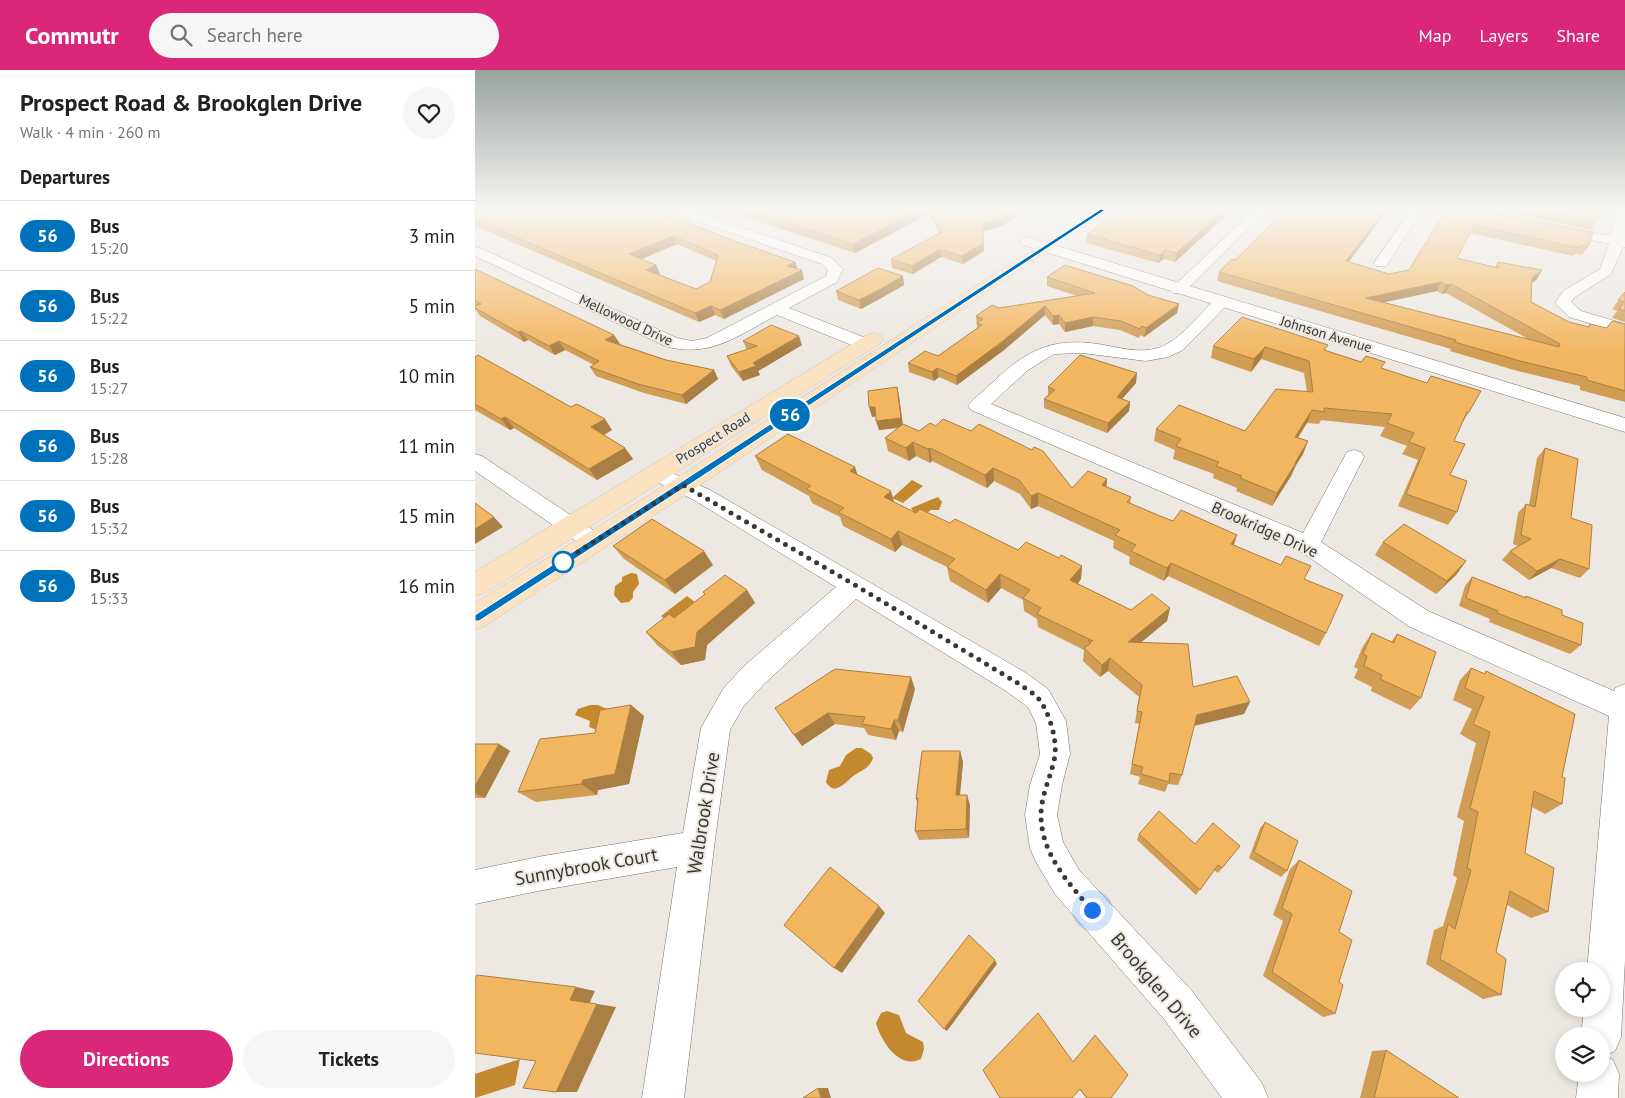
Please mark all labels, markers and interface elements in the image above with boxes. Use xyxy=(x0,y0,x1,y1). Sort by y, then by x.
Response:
search box xyxy=(149,13,499,58)
text: Commutr xyxy=(25,20,119,51)
icon: search xyxy=(167,21,195,49)
text: Search here xyxy=(207,23,303,47)
text: Map xyxy=(1419,24,1451,47)
text: Layers xyxy=(1479,24,1528,47)
text: Share xyxy=(1556,24,1600,47)
text: Prospect Road & Brookglen Drive xyxy=(20,87,362,118)
button: heart xyxy=(403,87,455,139)
text: Walk · 4 min · 260 m xyxy=(20,122,160,142)
text: Departures xyxy=(20,165,110,189)
text: Bus xyxy=(90,214,119,238)
text: 56 xyxy=(37,224,58,247)
text: 3 min xyxy=(409,224,455,248)
text: 15:20 xyxy=(90,238,128,258)
text: Bus xyxy=(90,284,119,308)
street label: Mellowood Drive xyxy=(576,290,676,350)
text: 56 xyxy=(37,294,58,317)
text: 5 min xyxy=(409,294,455,318)
text: 15:22 xyxy=(90,308,128,328)
street label: Johnson Avenue xyxy=(1277,311,1374,356)
text: Bus xyxy=(90,354,119,378)
text: 56 xyxy=(37,364,58,387)
text: 10 min xyxy=(398,364,455,388)
text: 15:27 xyxy=(90,378,128,398)
line badge: 56 xyxy=(767,399,813,431)
text: 56 xyxy=(780,403,800,426)
street label: Prospect Road xyxy=(672,408,754,468)
text: Bus xyxy=(90,424,119,448)
text: 56 xyxy=(37,434,58,457)
text: 11 min xyxy=(398,434,455,458)
text: 15:28 xyxy=(90,448,128,468)
text: Bus xyxy=(90,494,119,518)
street label: Brookridge Drive xyxy=(1208,497,1322,561)
text: 56 xyxy=(37,504,58,527)
text: 15 min xyxy=(398,504,455,528)
text: 15:32 xyxy=(90,518,128,538)
unlabelled marker xyxy=(552,551,574,573)
text: Bus xyxy=(90,564,119,588)
text: 56 xyxy=(37,574,58,597)
text: 16 min xyxy=(398,574,455,598)
text: 15:33 xyxy=(90,588,128,608)
street label: Walbrook Drive xyxy=(682,750,724,876)
street label: Sunnybrook Court xyxy=(513,842,660,890)
your location xyxy=(1080,898,1105,923)
street label: Brookglen Drive xyxy=(1106,927,1208,1043)
map controls xyxy=(1555,962,1610,1082)
button: locate xyxy=(1555,962,1610,1017)
button: layers xyxy=(1555,1027,1610,1082)
button: Directions xyxy=(20,1030,233,1088)
button: Tickets xyxy=(243,1030,455,1088)

